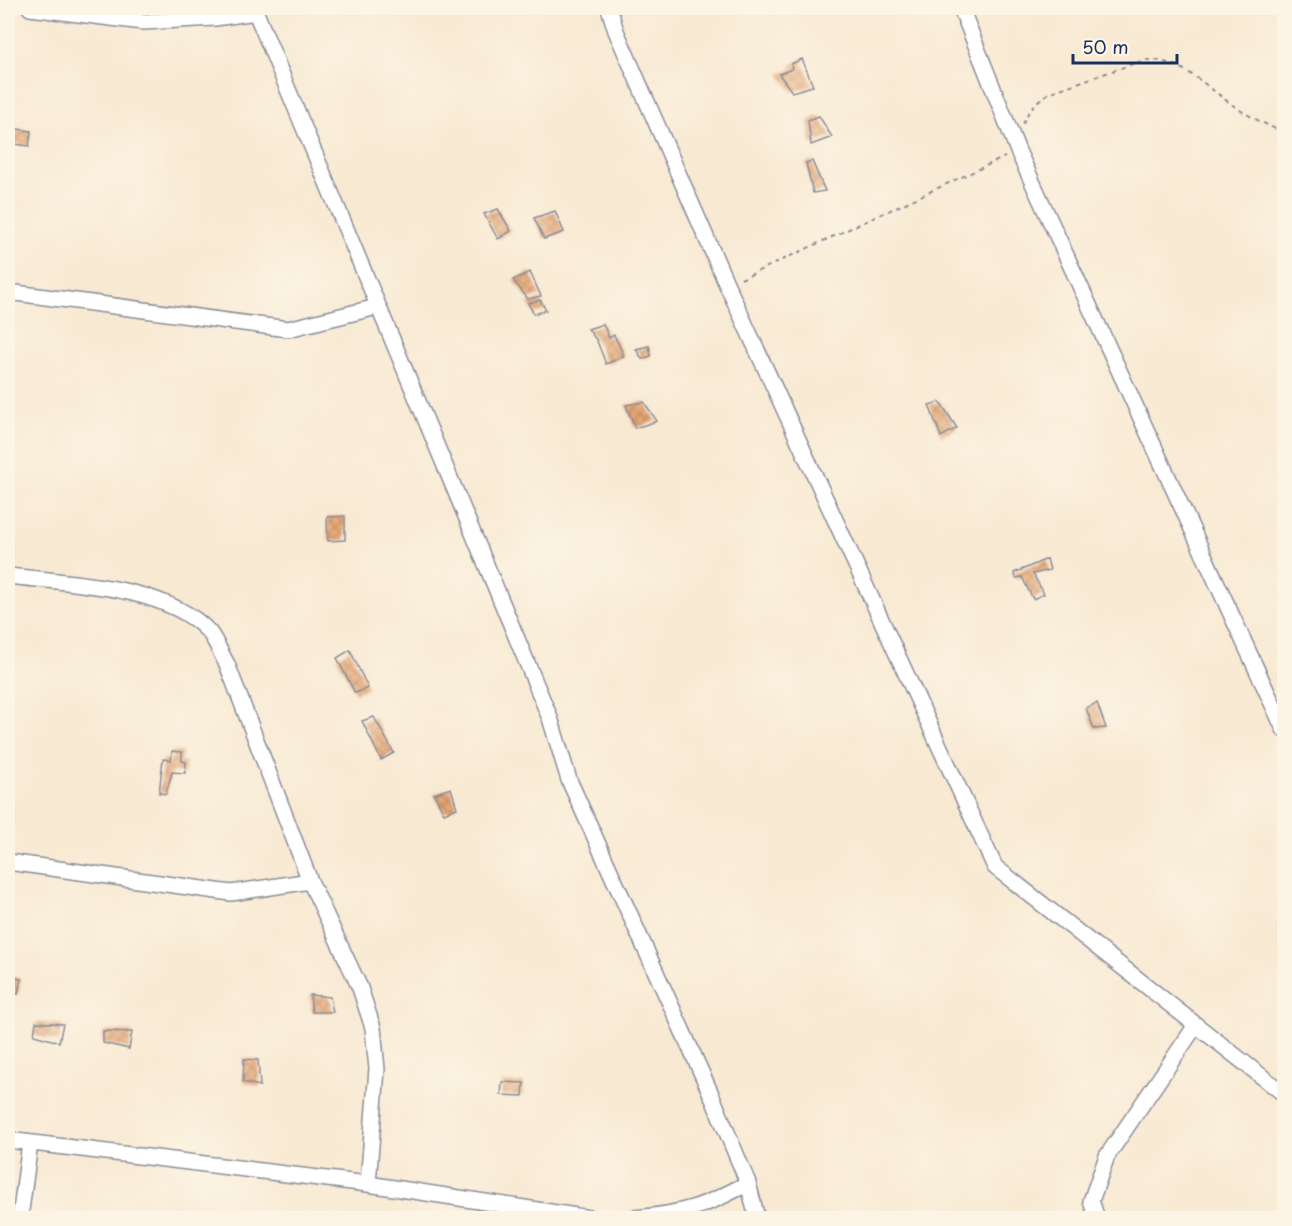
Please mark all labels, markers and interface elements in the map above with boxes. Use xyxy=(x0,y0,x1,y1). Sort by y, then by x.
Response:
scale bar xyxy=(1073,27,1176,65)
text: 50 m xyxy=(1082,33,1129,60)

